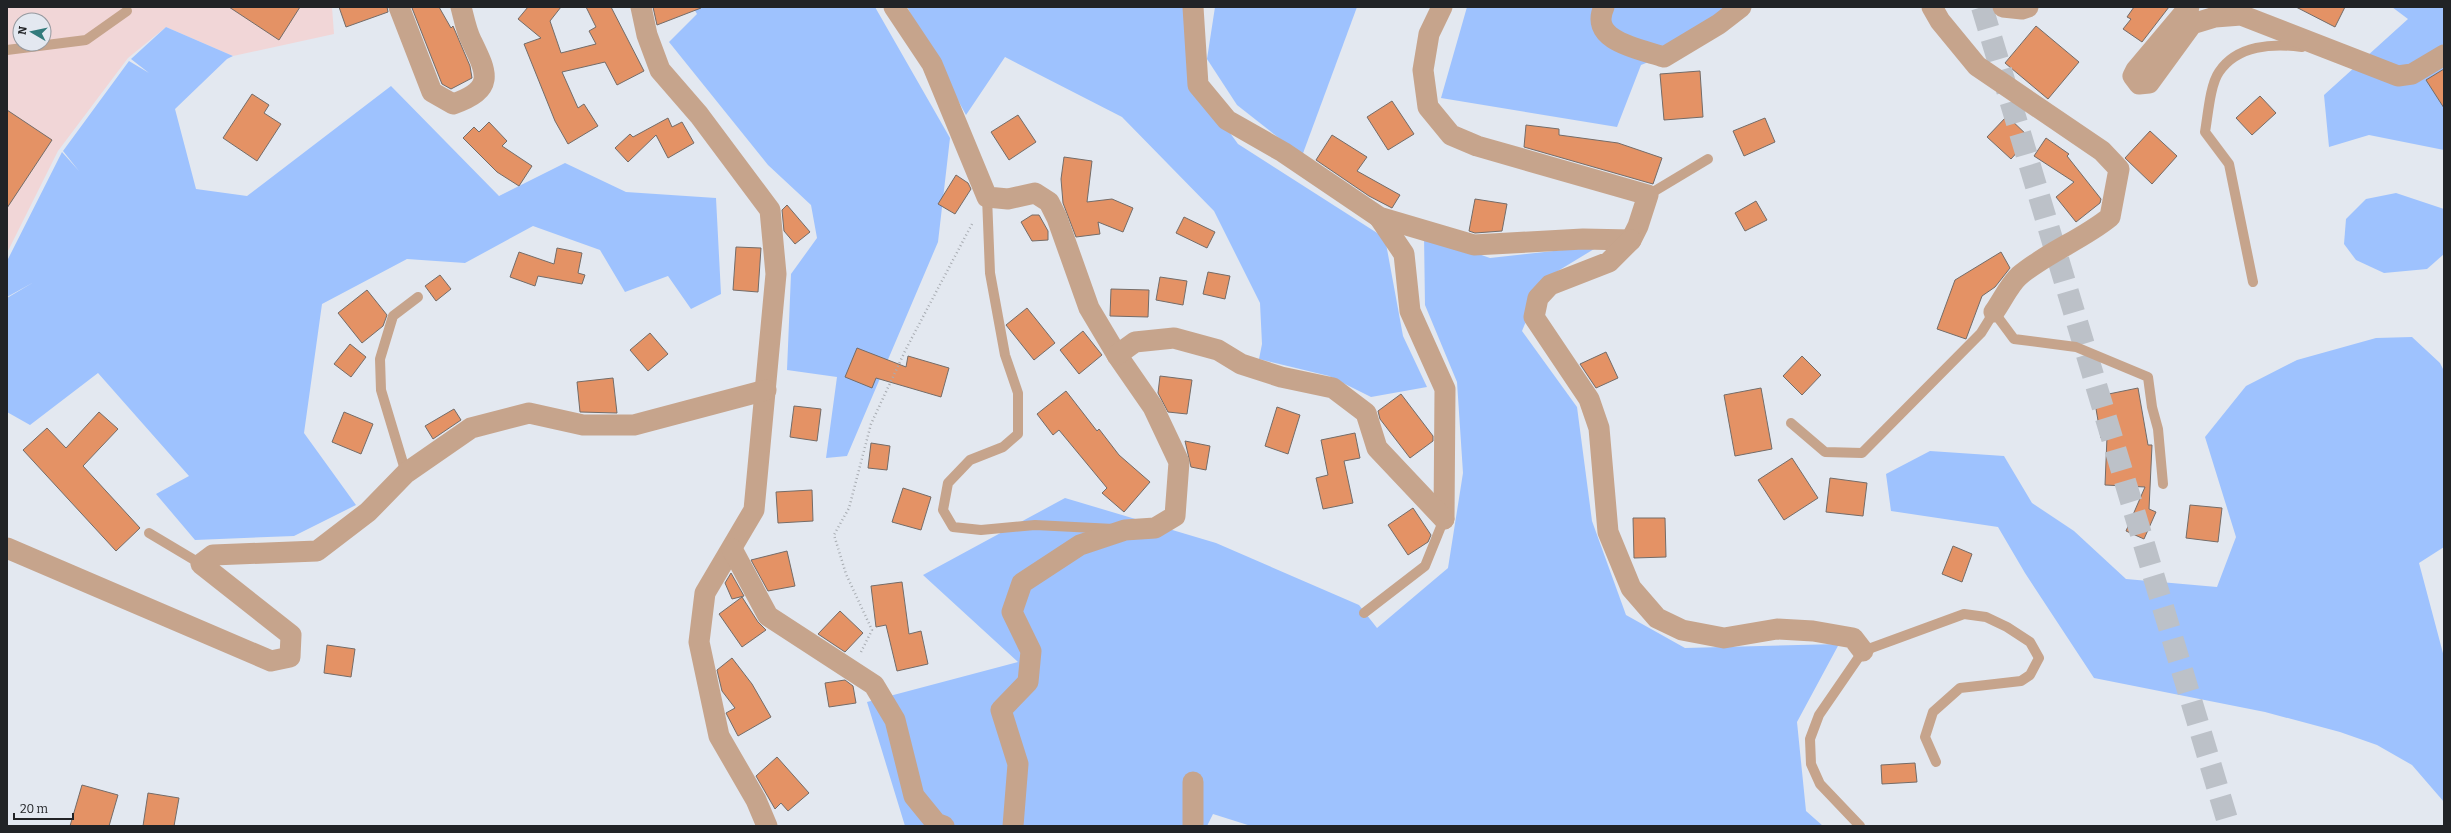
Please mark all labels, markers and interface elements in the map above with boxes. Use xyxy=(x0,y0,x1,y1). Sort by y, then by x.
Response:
north arrow xyxy=(12,12,52,52)
text: N xyxy=(16,25,30,36)
scale bar xyxy=(14,795,73,821)
text: 20 m xyxy=(20,802,49,816)

